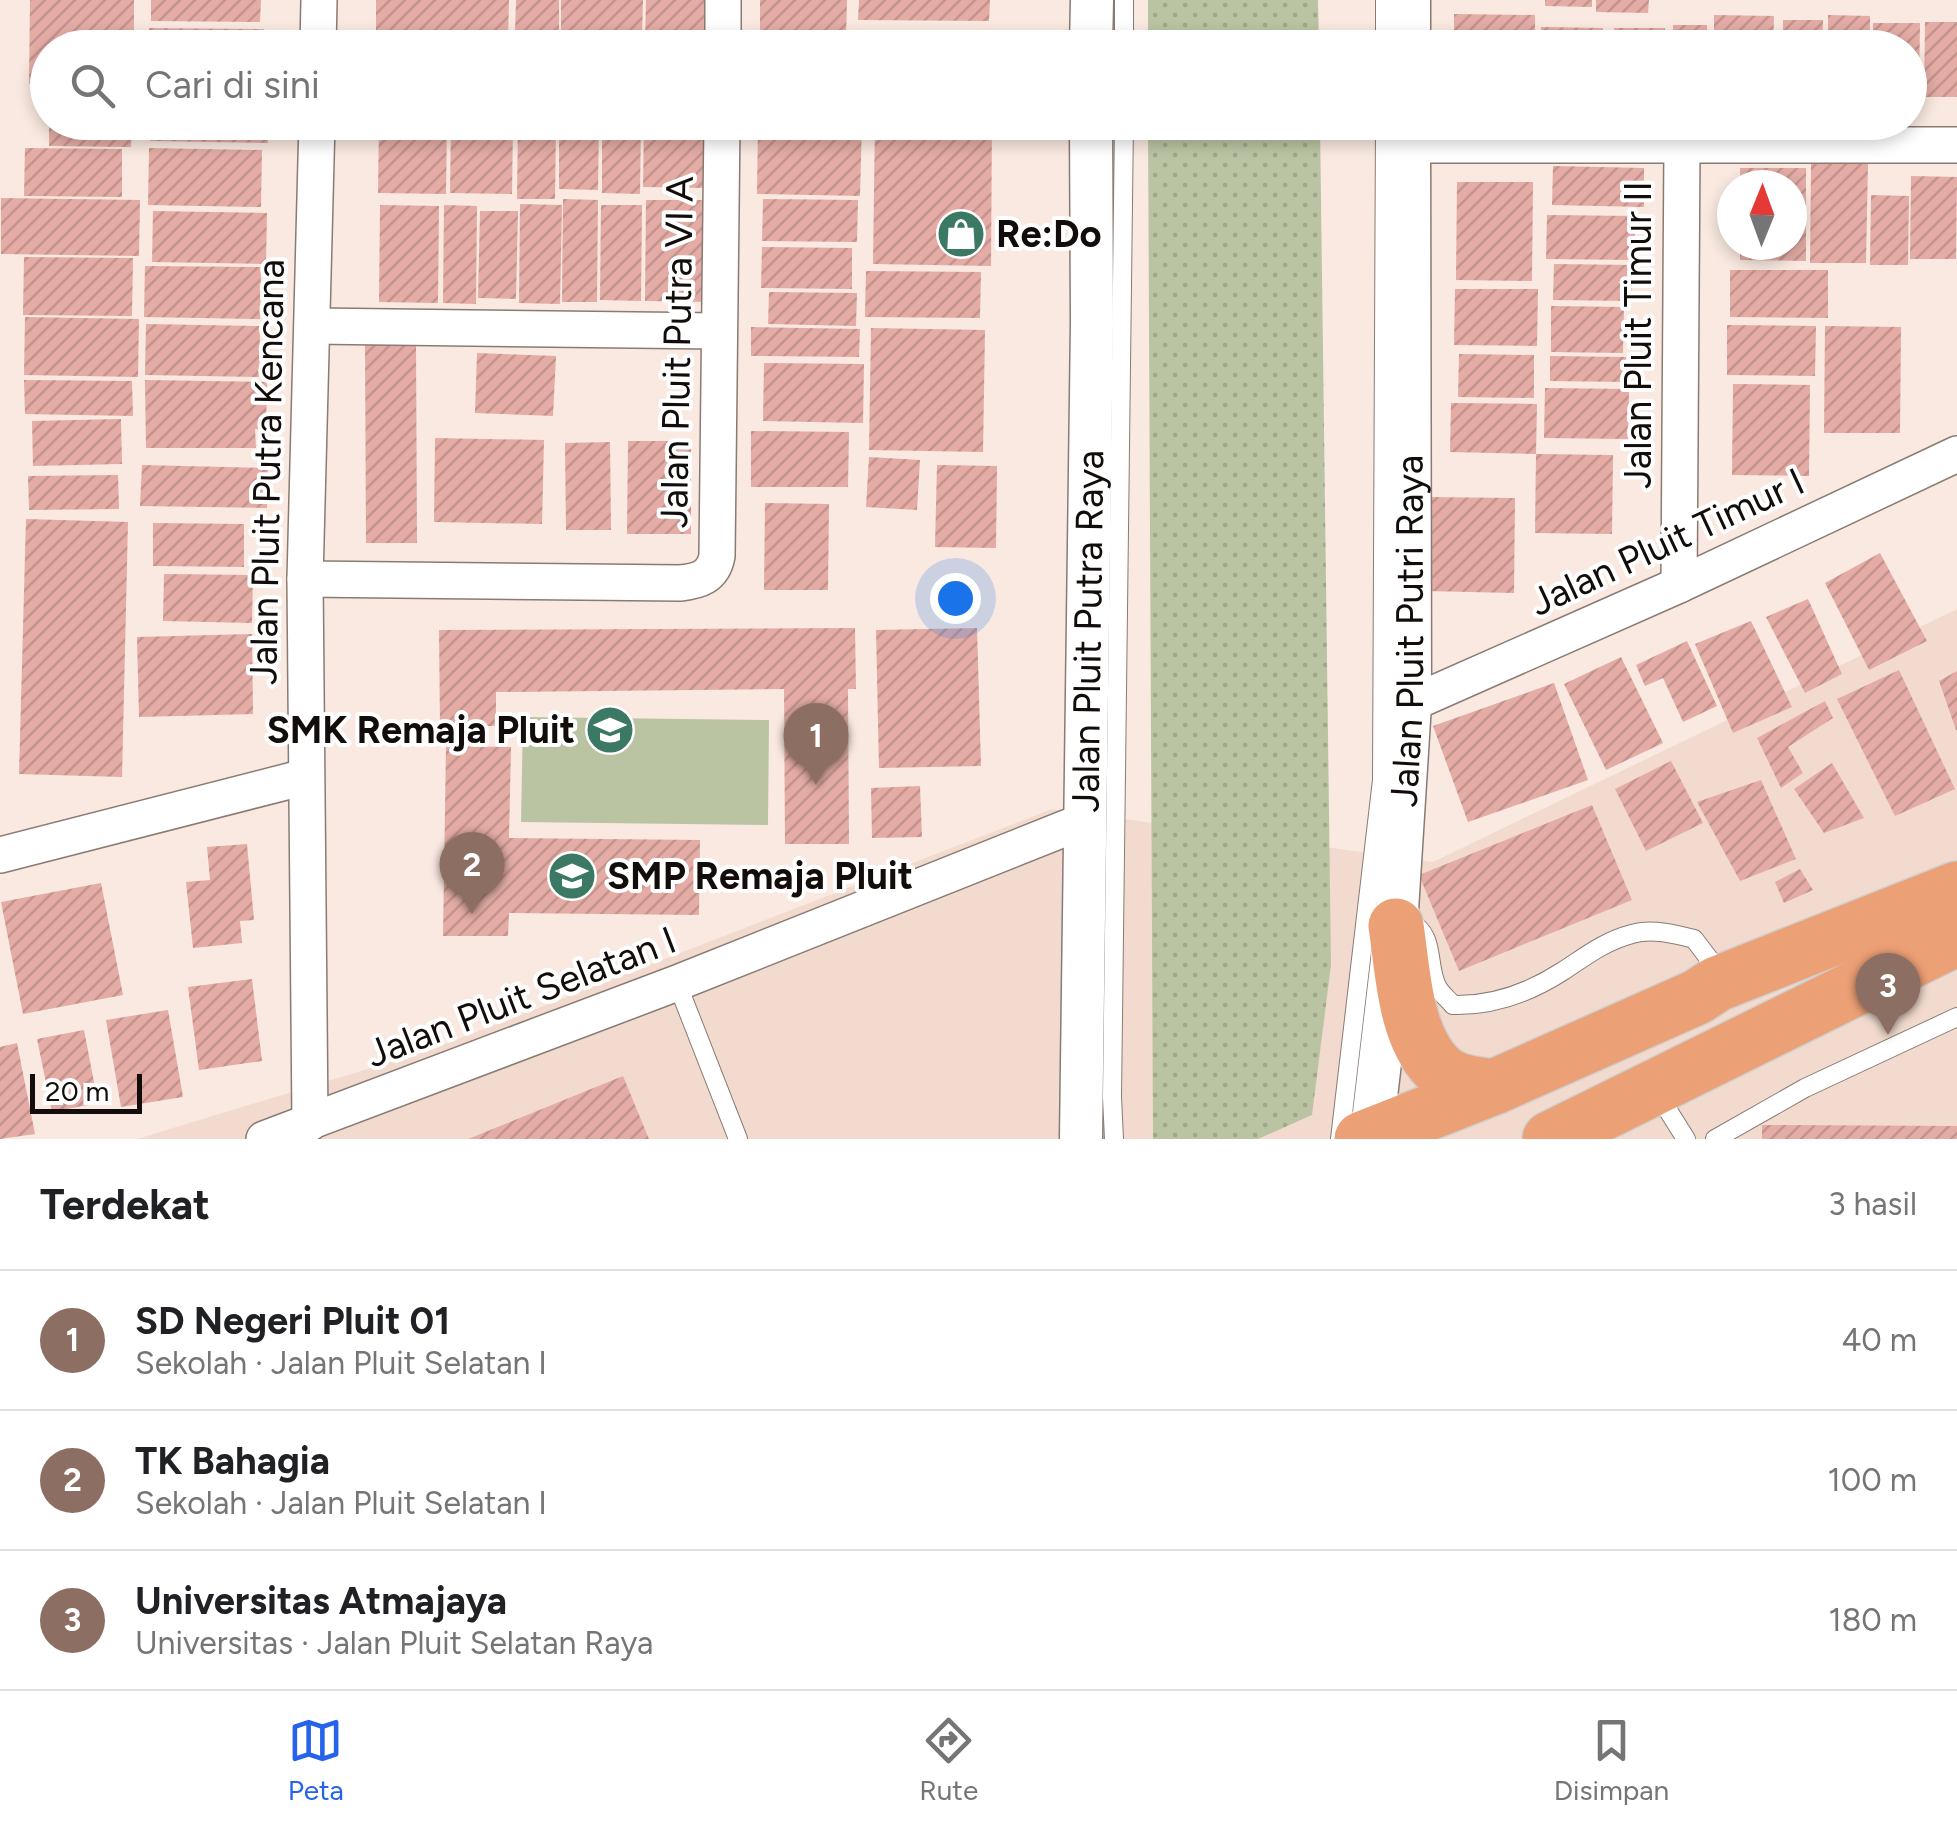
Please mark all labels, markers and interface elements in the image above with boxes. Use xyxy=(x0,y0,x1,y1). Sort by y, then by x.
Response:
search box xyxy=(30,30,1927,140)
icon: search xyxy=(65,58,120,113)
text: Cari di sini xyxy=(145,62,320,108)
north arrow xyxy=(1717,170,1807,260)
street label: Jalan Pluit Putra VI A xyxy=(651,175,703,528)
street label: Jalan Pluit Timur II xyxy=(1615,181,1661,489)
shop icon: Re:Do xyxy=(935,208,987,260)
place label: Re:Do xyxy=(996,211,1102,257)
street label: Jalan Pluit Putra Kencana xyxy=(240,259,294,685)
street label: Jalan Pluit Putra Raya xyxy=(1062,450,1113,813)
street label: Jalan Pluit Putri Raya xyxy=(1381,455,1433,808)
street label: Jalan Pluit Timur I xyxy=(1523,458,1811,626)
your location xyxy=(930,573,981,624)
pin: 1 xyxy=(784,702,848,785)
school or university icon: SMK Remaja Pluit xyxy=(584,704,636,756)
place label: SMK Remaja Pluit xyxy=(267,707,575,753)
pin: 2 xyxy=(440,832,504,914)
school or university icon: SMP Remaja Pluit xyxy=(546,850,598,902)
place label: SMP Remaja Pluit xyxy=(607,853,913,899)
street label: Jalan Pluit Selatan I xyxy=(360,917,682,1077)
pin: 3 xyxy=(1856,952,1920,1035)
scale bar xyxy=(30,1069,142,1114)
text: 20 m xyxy=(45,1074,109,1108)
text: Terdekat xyxy=(40,1179,210,1230)
text: 3 hasil xyxy=(1828,1185,1917,1223)
text: SD Negeri Pluit 01 xyxy=(135,1298,450,1344)
text: 1 xyxy=(66,1321,79,1359)
text: 40 m xyxy=(1841,1321,1917,1359)
text: Sekolah · Jalan Pluit Selatan I xyxy=(135,1344,547,1382)
text: TK Bahagia xyxy=(135,1438,330,1484)
text: 2 xyxy=(63,1461,82,1499)
text: 100 m xyxy=(1828,1461,1917,1499)
text: Sekolah · Jalan Pluit Selatan I xyxy=(135,1484,547,1522)
text: Universitas Atmajaya xyxy=(135,1578,507,1624)
text: 3 xyxy=(64,1601,81,1639)
text: 180 m xyxy=(1828,1601,1917,1639)
text: Universitas · Jalan Pluit Selatan Raya xyxy=(135,1624,653,1662)
tab: Peta xyxy=(288,1713,344,1807)
tab: Rute xyxy=(919,1713,978,1807)
tab: Disimpan xyxy=(1554,1713,1669,1807)

